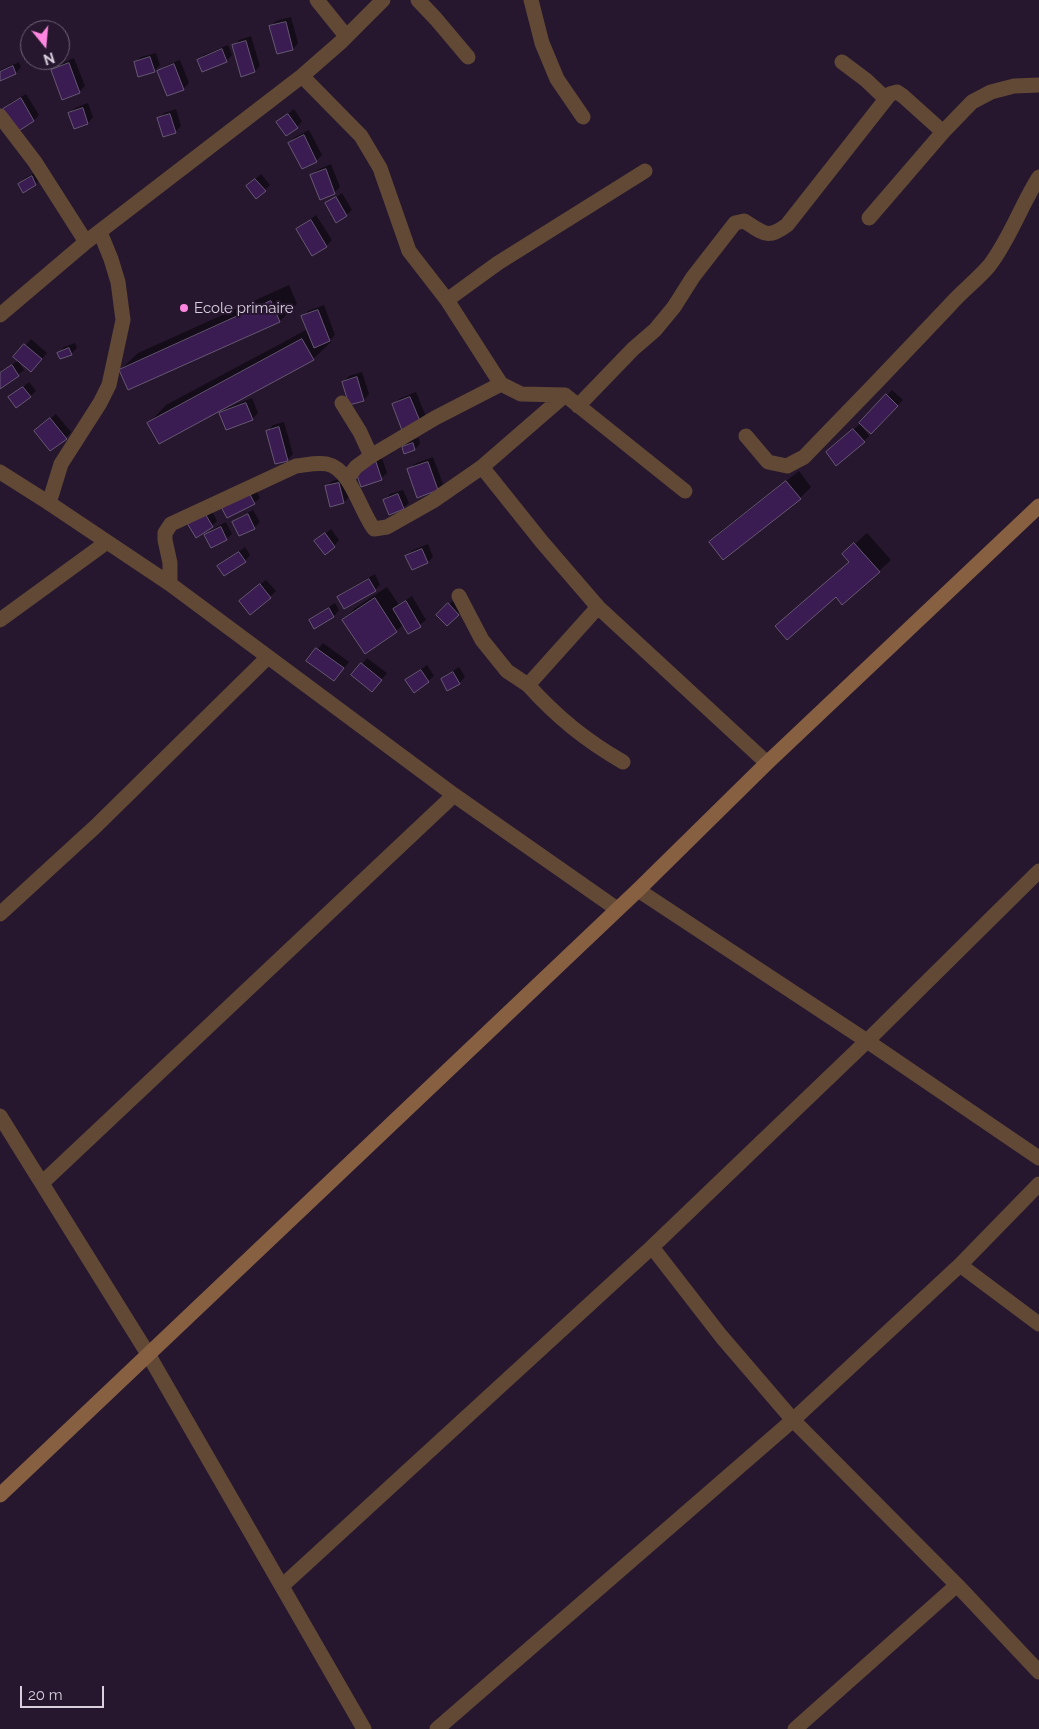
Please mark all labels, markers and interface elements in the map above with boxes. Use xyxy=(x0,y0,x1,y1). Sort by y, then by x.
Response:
north arrow xyxy=(20,20,70,70)
text: N xyxy=(42,49,57,68)
place label: Ecole primaire xyxy=(194,299,294,317)
marker: Ecole primaire xyxy=(178,302,190,314)
scale bar xyxy=(22,1676,106,1708)
text: 20 m xyxy=(28,1686,63,1704)

